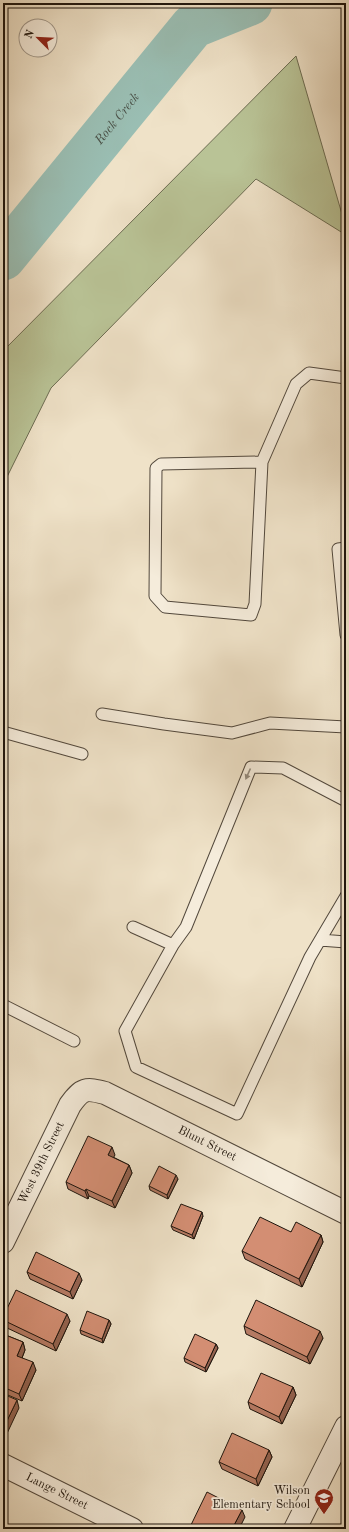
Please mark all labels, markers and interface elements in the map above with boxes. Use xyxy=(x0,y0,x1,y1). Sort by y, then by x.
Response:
north arrow xyxy=(18,18,58,58)
text: N xyxy=(24,28,37,41)
water label: Rock Creek xyxy=(92,91,142,148)
one-way arrow xyxy=(245,768,251,780)
street label: West 39th Street xyxy=(17,1120,67,1206)
street label: Blunt Street xyxy=(176,1124,238,1163)
street label: Lange Street xyxy=(24,1471,90,1512)
place label: Wilson Elementary School xyxy=(212,1485,311,1511)
school or university icon: Wilson Elementary School xyxy=(313,1487,335,1515)

